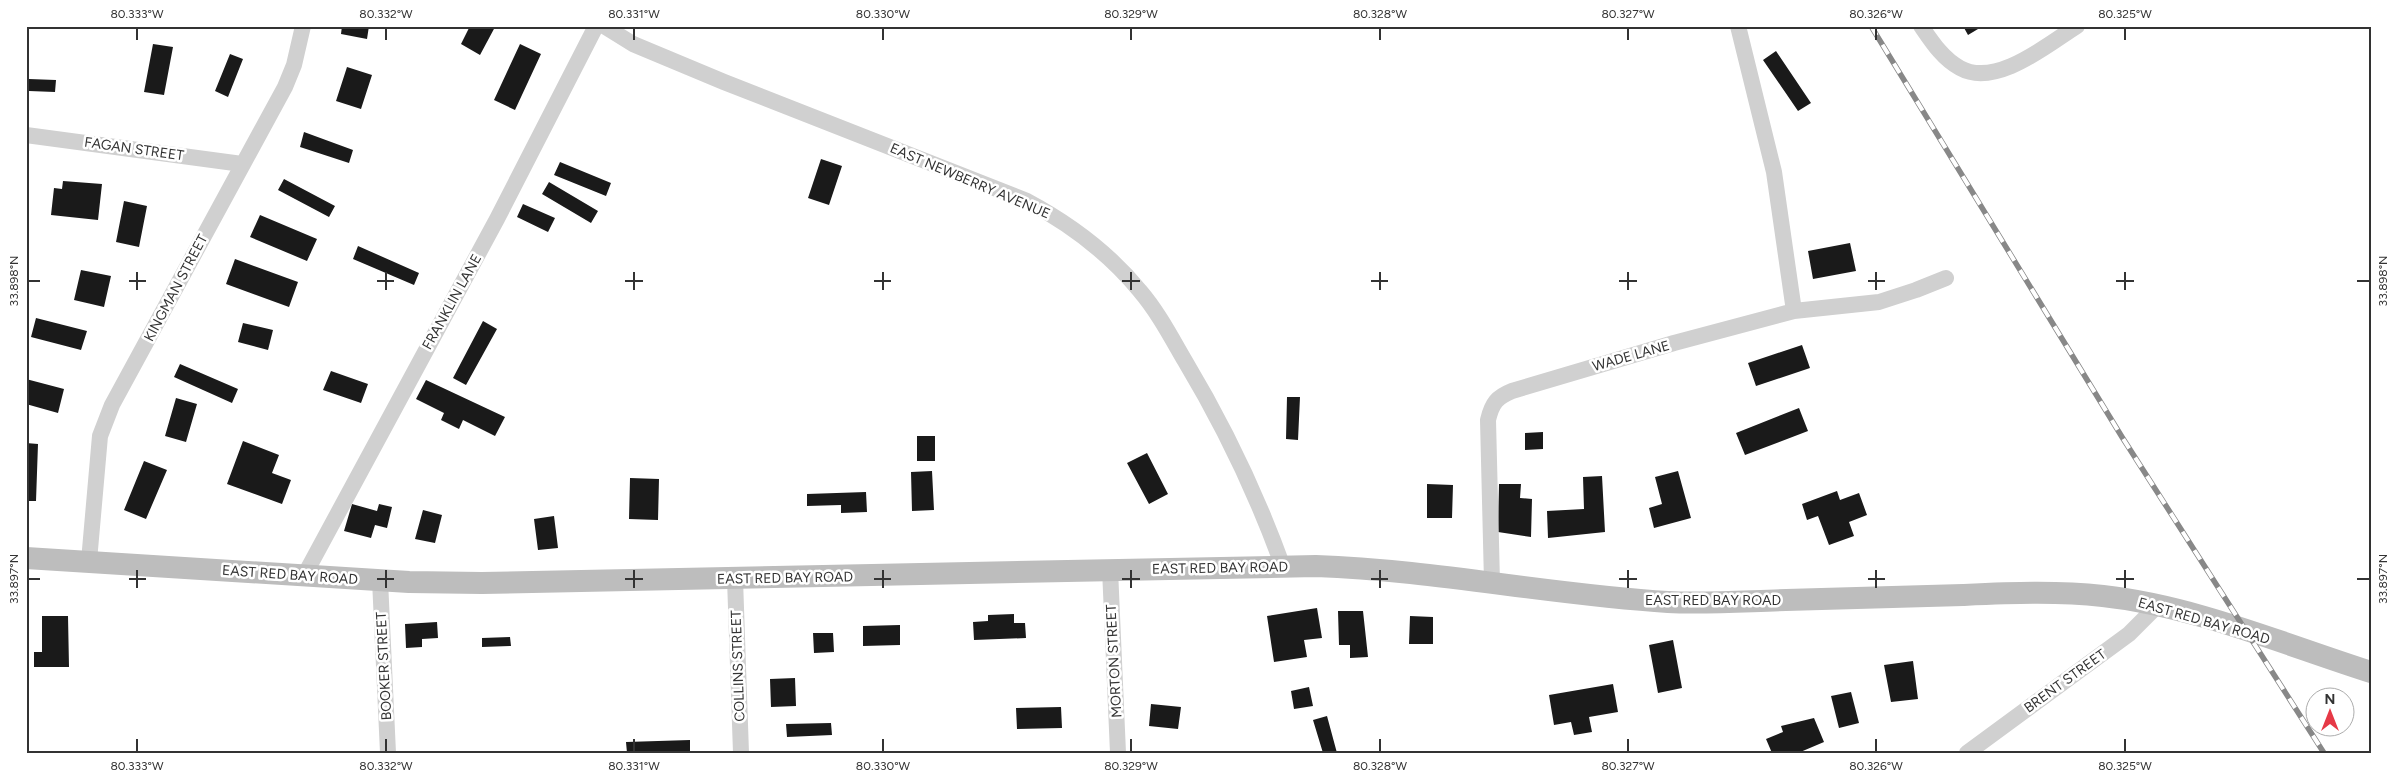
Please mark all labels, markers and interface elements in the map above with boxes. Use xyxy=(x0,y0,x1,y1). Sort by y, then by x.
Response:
text: 80.333°W xyxy=(110,7,164,21)
text: 80.332°W xyxy=(359,7,413,21)
text: 80.331°W xyxy=(608,7,660,21)
text: 80.330°W xyxy=(856,7,911,21)
text: 80.329°W xyxy=(1104,7,1158,21)
text: 80.328°W xyxy=(1353,7,1408,21)
text: 80.327°W xyxy=(1601,7,1655,21)
text: 80.326°W xyxy=(1849,7,1903,21)
text: 80.325°W xyxy=(2098,7,2152,21)
street label: FAGAN STREET xyxy=(83,134,185,164)
street label: EAST NEWBERRY AVENUE xyxy=(887,140,1053,222)
street label: KINGMAN STREET xyxy=(141,231,212,344)
street label: FRANKLIN LANE xyxy=(419,251,485,353)
text: 33.898°N xyxy=(7,256,21,306)
text: 33.898°N xyxy=(2376,256,2390,306)
street label: WADE LANE xyxy=(1590,337,1672,375)
text: 33.897°N xyxy=(7,554,21,604)
text: 33.897°N xyxy=(2376,554,2390,604)
street label: EAST RED BAY ROAD xyxy=(1152,558,1288,578)
street label: EAST RED BAY ROAD xyxy=(221,562,359,588)
street label: EAST RED BAY ROAD xyxy=(717,568,853,588)
street label: EAST RED BAY ROAD xyxy=(1645,592,1781,609)
street label: EAST RED BAY ROAD xyxy=(2136,594,2272,648)
street label: MORTON STREET xyxy=(1103,604,1125,718)
street label: COLLINS STREET xyxy=(728,610,748,722)
street label: BOOKER STREET xyxy=(373,611,395,721)
street label: BRENT STREET xyxy=(2021,645,2109,716)
north arrow xyxy=(2304,686,2354,736)
text: N xyxy=(2325,691,2335,708)
text: 80.333°W xyxy=(110,759,164,773)
text: 80.332°W xyxy=(359,759,413,773)
text: 80.331°W xyxy=(608,759,660,773)
text: 80.330°W xyxy=(856,759,911,773)
text: 80.329°W xyxy=(1104,759,1158,773)
text: 80.328°W xyxy=(1353,759,1408,773)
text: 80.327°W xyxy=(1601,759,1655,773)
text: 80.326°W xyxy=(1849,759,1903,773)
text: 80.325°W xyxy=(2098,759,2152,773)

